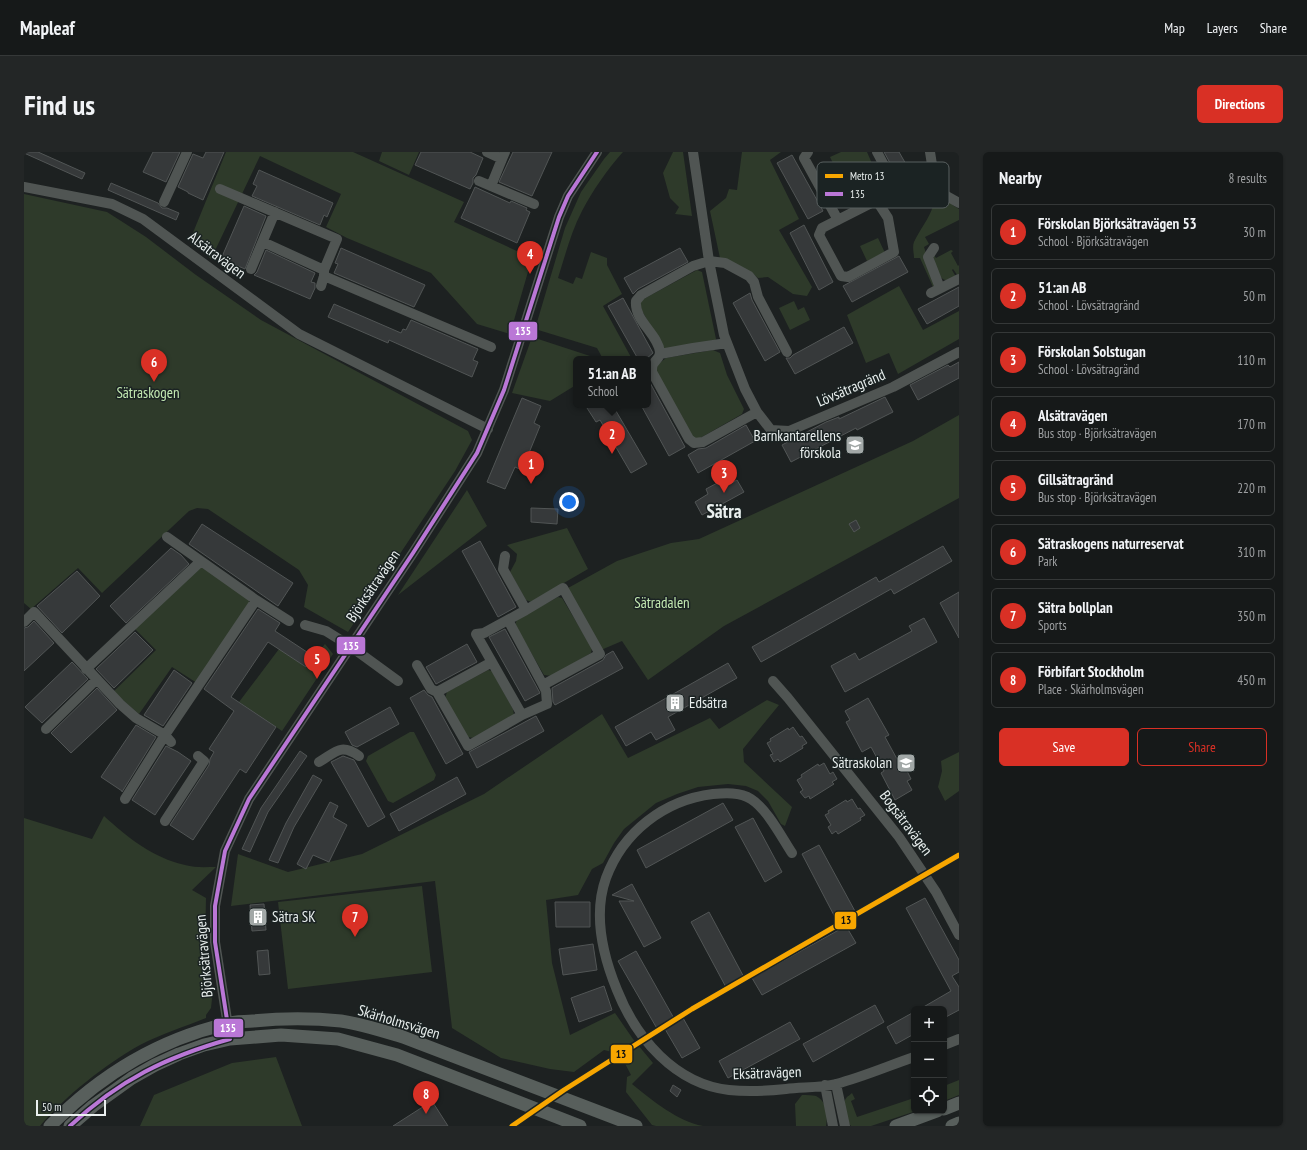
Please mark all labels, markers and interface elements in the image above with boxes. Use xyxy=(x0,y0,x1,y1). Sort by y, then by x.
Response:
text: Mapleaf xyxy=(20,16,75,40)
text: Map xyxy=(1164,19,1185,37)
text: Layers xyxy=(1207,19,1238,37)
text: Share xyxy=(1260,19,1287,37)
button: Directions xyxy=(1197,85,1283,123)
text: Find us xyxy=(24,86,95,123)
legend xyxy=(817,162,949,208)
text: Nearby xyxy=(999,167,1042,189)
text: Metro 13 xyxy=(850,169,885,183)
text: 8 results xyxy=(1228,170,1267,187)
text: 135 xyxy=(850,187,865,201)
text: Förskolan Björksätravägen 53 xyxy=(1038,214,1197,233)
text: 1 xyxy=(1010,224,1016,241)
text: 30 m xyxy=(1243,224,1266,241)
street label: Alsätravägen xyxy=(185,227,250,282)
text: School · Björksätravägen xyxy=(1038,233,1148,250)
pin: 4 xyxy=(517,241,543,274)
text: 51:an AB xyxy=(1038,278,1086,297)
text: 2 xyxy=(1010,288,1016,305)
text: 50 m xyxy=(1243,288,1266,305)
text: School · Lövsätragränd xyxy=(1038,297,1139,314)
line badge: 135 xyxy=(508,321,538,341)
text: 135 xyxy=(515,324,531,338)
text: Förskolan Solstugan xyxy=(1038,342,1146,361)
pin: 6 xyxy=(141,349,167,382)
text: 3 xyxy=(1010,352,1016,369)
text: 110 m xyxy=(1237,352,1266,369)
popup xyxy=(573,356,651,408)
text: School · Lövsätragränd xyxy=(1038,361,1139,378)
text: 51:an AB xyxy=(588,364,636,383)
street label: Lövsätragränd xyxy=(814,365,888,410)
park label: Sätraskogen xyxy=(116,383,180,402)
text: School xyxy=(588,383,618,400)
text: Alsätravägen xyxy=(1038,406,1108,425)
text: 4 xyxy=(1010,416,1016,433)
text: 170 m xyxy=(1237,416,1266,433)
pin: 2 xyxy=(599,421,625,454)
text: Bus stop · Björksätravägen xyxy=(1038,425,1156,442)
place label: Barnkantarellens förskola xyxy=(754,426,841,462)
school or university icon: Barnkantarellens förskola xyxy=(844,434,866,456)
pin: 1 xyxy=(518,451,544,484)
pin: 3 xyxy=(711,460,737,493)
text: Gillsätragränd xyxy=(1038,470,1113,489)
text: 5 xyxy=(1010,480,1016,497)
text: 220 m xyxy=(1237,480,1266,497)
text: Bus stop · Björksätravägen xyxy=(1038,489,1156,506)
your location xyxy=(559,492,579,512)
district label: Sätra xyxy=(706,499,742,523)
text: Sätraskogens naturreservat xyxy=(1038,534,1184,553)
text: 6 xyxy=(1010,544,1016,561)
text: 310 m xyxy=(1237,544,1266,561)
street label: Björksätravägen xyxy=(341,546,404,625)
text: Park xyxy=(1038,553,1057,570)
park label: Sätradalen xyxy=(634,593,690,612)
text: Sätra bollplan xyxy=(1038,598,1113,617)
text: 7 xyxy=(1010,608,1016,625)
text: 350 m xyxy=(1237,608,1266,625)
text: Sports xyxy=(1038,617,1067,634)
line badge: 135 xyxy=(336,636,366,655)
text: 135 xyxy=(343,639,359,653)
pin: 5 xyxy=(304,646,330,679)
text: Förbifart Stockholm xyxy=(1038,662,1144,681)
text: 8 xyxy=(1010,672,1016,689)
text: 450 m xyxy=(1237,672,1266,689)
text: Place · Skärholmsvägen xyxy=(1038,681,1144,698)
building icon: Edsätra xyxy=(664,692,686,714)
place label: Edsätra xyxy=(689,693,727,712)
button: Save xyxy=(999,728,1129,766)
button: Share xyxy=(1137,728,1267,766)
school or university icon: Sätraskolan xyxy=(895,752,917,774)
place label: Sätraskolan xyxy=(832,753,892,772)
street label: Bogsätravägen xyxy=(876,786,937,859)
pin: 7 xyxy=(342,904,368,937)
building icon: Sätra SK xyxy=(247,906,269,928)
place label: Sätra SK xyxy=(272,907,316,926)
line badge: 13 xyxy=(834,911,857,930)
text: 13 xyxy=(841,913,851,927)
street label: Björksätravägen xyxy=(190,914,217,998)
street label: Skärholmsvägen xyxy=(356,1000,442,1043)
map controls xyxy=(911,1006,947,1114)
button: + xyxy=(911,1006,947,1042)
line badge: 135 xyxy=(213,1018,244,1038)
text: 135 xyxy=(220,1021,236,1035)
button: − xyxy=(911,1042,947,1078)
line badge: 13 xyxy=(610,1044,633,1064)
text: 13 xyxy=(616,1047,626,1061)
street label: Eksätravägen xyxy=(732,1062,802,1083)
button: locate xyxy=(911,1078,947,1114)
pin: 8 xyxy=(413,1081,439,1114)
scale bar xyxy=(36,1098,106,1117)
text: 50 m xyxy=(42,1100,61,1114)

